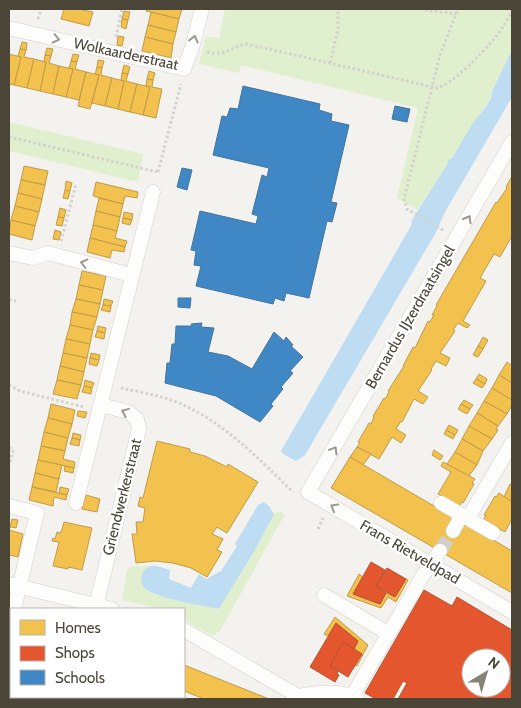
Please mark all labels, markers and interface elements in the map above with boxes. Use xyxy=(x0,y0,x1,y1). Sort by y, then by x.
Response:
one-way arrow xyxy=(52,33,61,44)
street label: Wolkaarderstraat xyxy=(72,34,180,74)
one-way arrow xyxy=(188,35,199,44)
one-way arrow xyxy=(461,215,471,224)
street label: Bernardus IJzerdraatsingel xyxy=(362,242,459,392)
one-way arrow xyxy=(79,258,88,269)
one-way arrow xyxy=(121,408,130,418)
street label: Griendwerkerstraat xyxy=(99,437,145,557)
one-way arrow xyxy=(327,447,337,456)
one-way arrow xyxy=(331,503,340,513)
street label: Frans Rietveldpad xyxy=(357,516,463,588)
legend xyxy=(10,608,185,698)
text: Homes xyxy=(55,619,101,637)
text: Shops xyxy=(55,644,95,662)
north arrow xyxy=(461,648,511,698)
text: N xyxy=(485,653,503,673)
text: Schools xyxy=(55,669,105,687)

